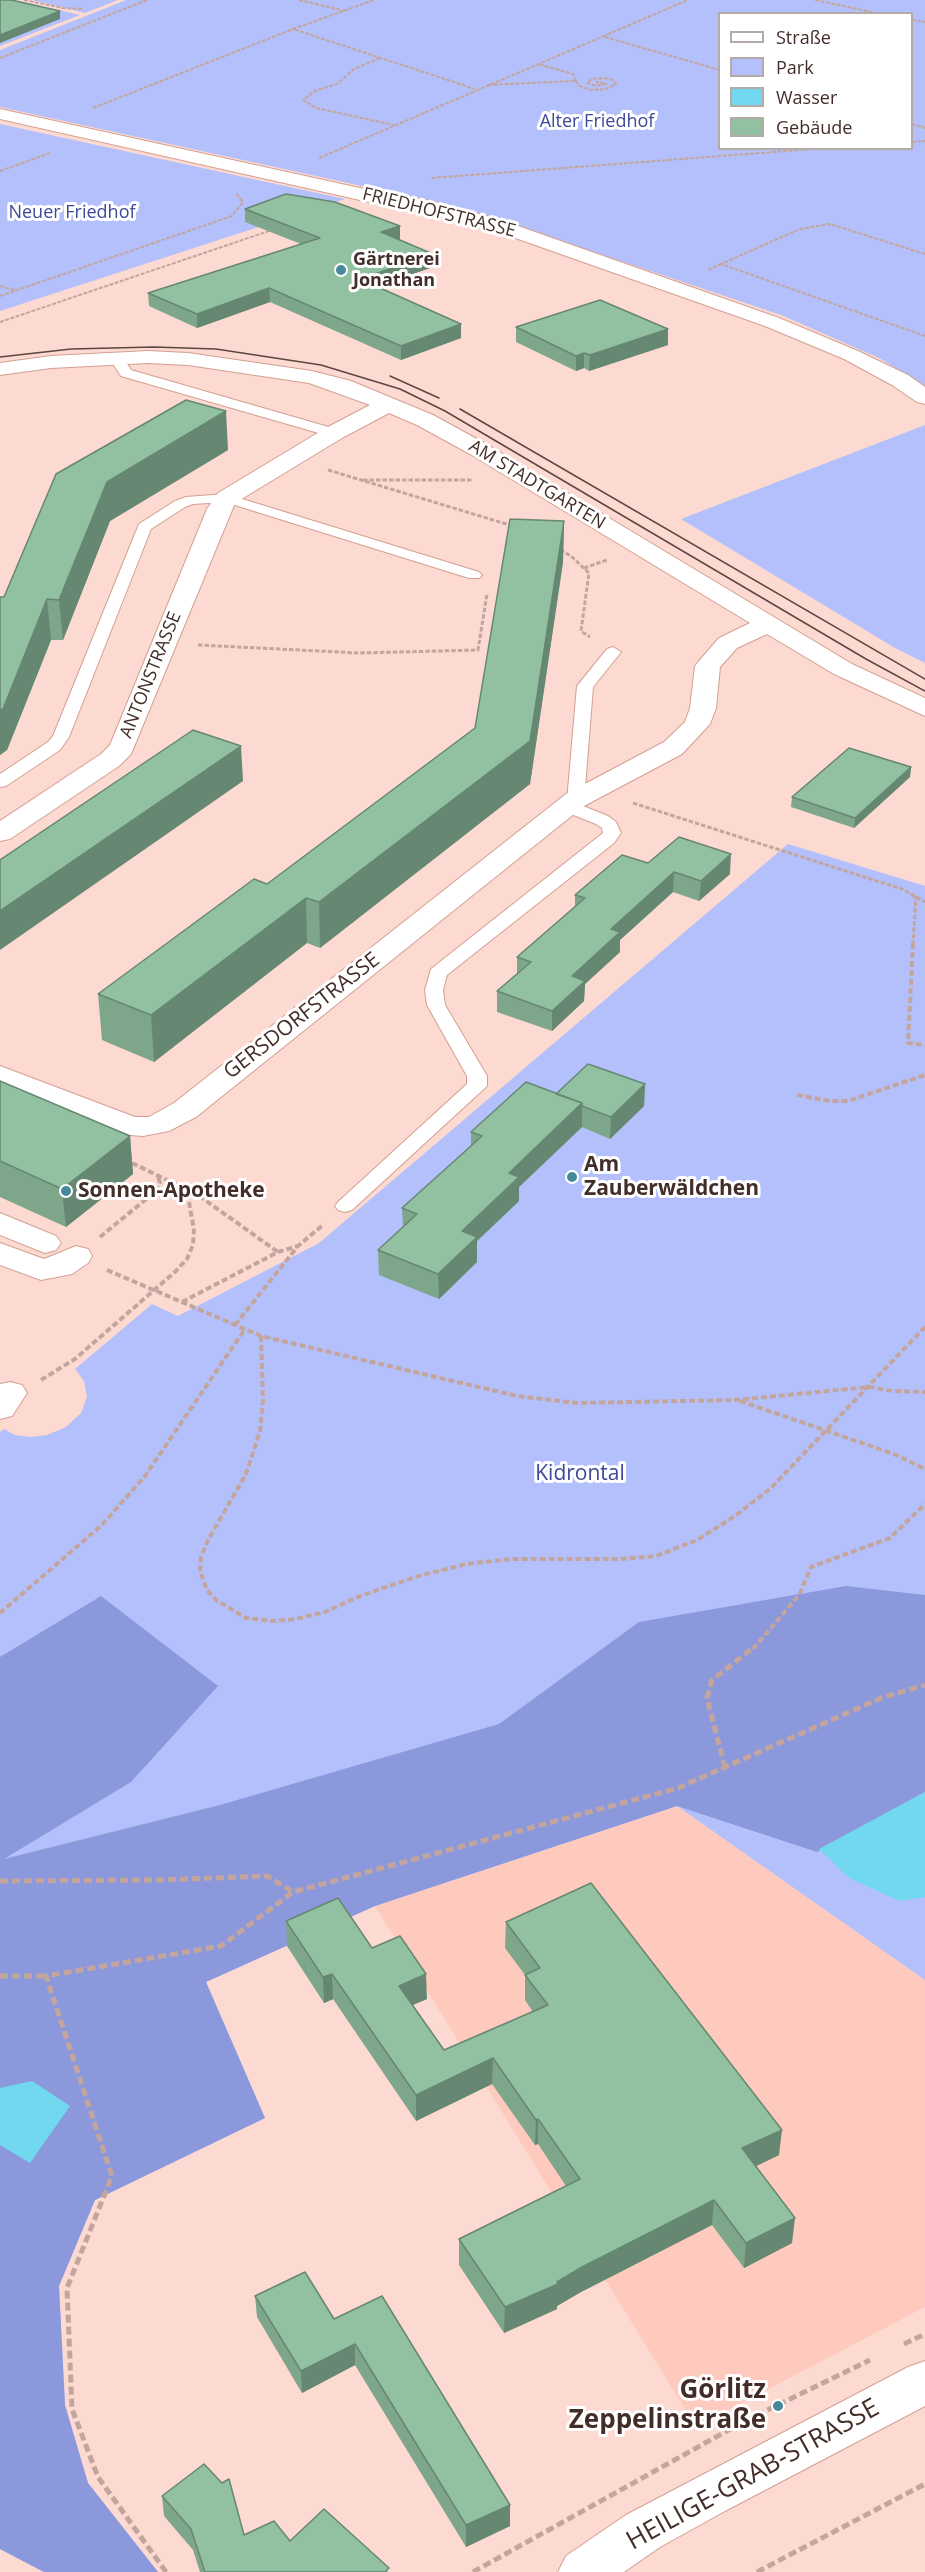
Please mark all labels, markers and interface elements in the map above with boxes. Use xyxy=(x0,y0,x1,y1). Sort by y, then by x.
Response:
legend xyxy=(718,12,913,150)
text: Straße xyxy=(776,25,831,49)
text: Park xyxy=(776,55,814,79)
text: Wasser xyxy=(776,85,837,109)
park label: Alter Friedhof xyxy=(540,111,654,133)
text: Gebäude xyxy=(776,115,852,139)
street label: FRIEDHOFSTRASSE xyxy=(360,184,518,242)
park label: Neuer Friedhof xyxy=(8,202,136,224)
place label: Gärtnerei Jonathan xyxy=(353,249,440,292)
marker: Gärtnerei Jonathan xyxy=(334,263,348,277)
street label: AM STADTGARTEN xyxy=(465,436,609,534)
street label: ANTONSTRASSE xyxy=(116,609,186,741)
street label: GERSDORFSTRASSE xyxy=(219,947,385,1085)
place label: Am Zauberwäldchen xyxy=(584,1152,759,1202)
marker: Am Zauberwäldchen xyxy=(565,1170,579,1184)
place label: Sonnen-Apotheke xyxy=(78,1178,265,1204)
marker: Sonnen-Apotheke xyxy=(59,1184,73,1198)
park label: Kidrontal xyxy=(535,1461,625,1487)
place label: Görlitz Zeppelinstraße xyxy=(569,2375,766,2436)
street label: HEILIGE-GRAB-STRASSE xyxy=(621,2393,885,2557)
marker: Görlitz Zeppelinstraße xyxy=(771,2399,785,2413)

